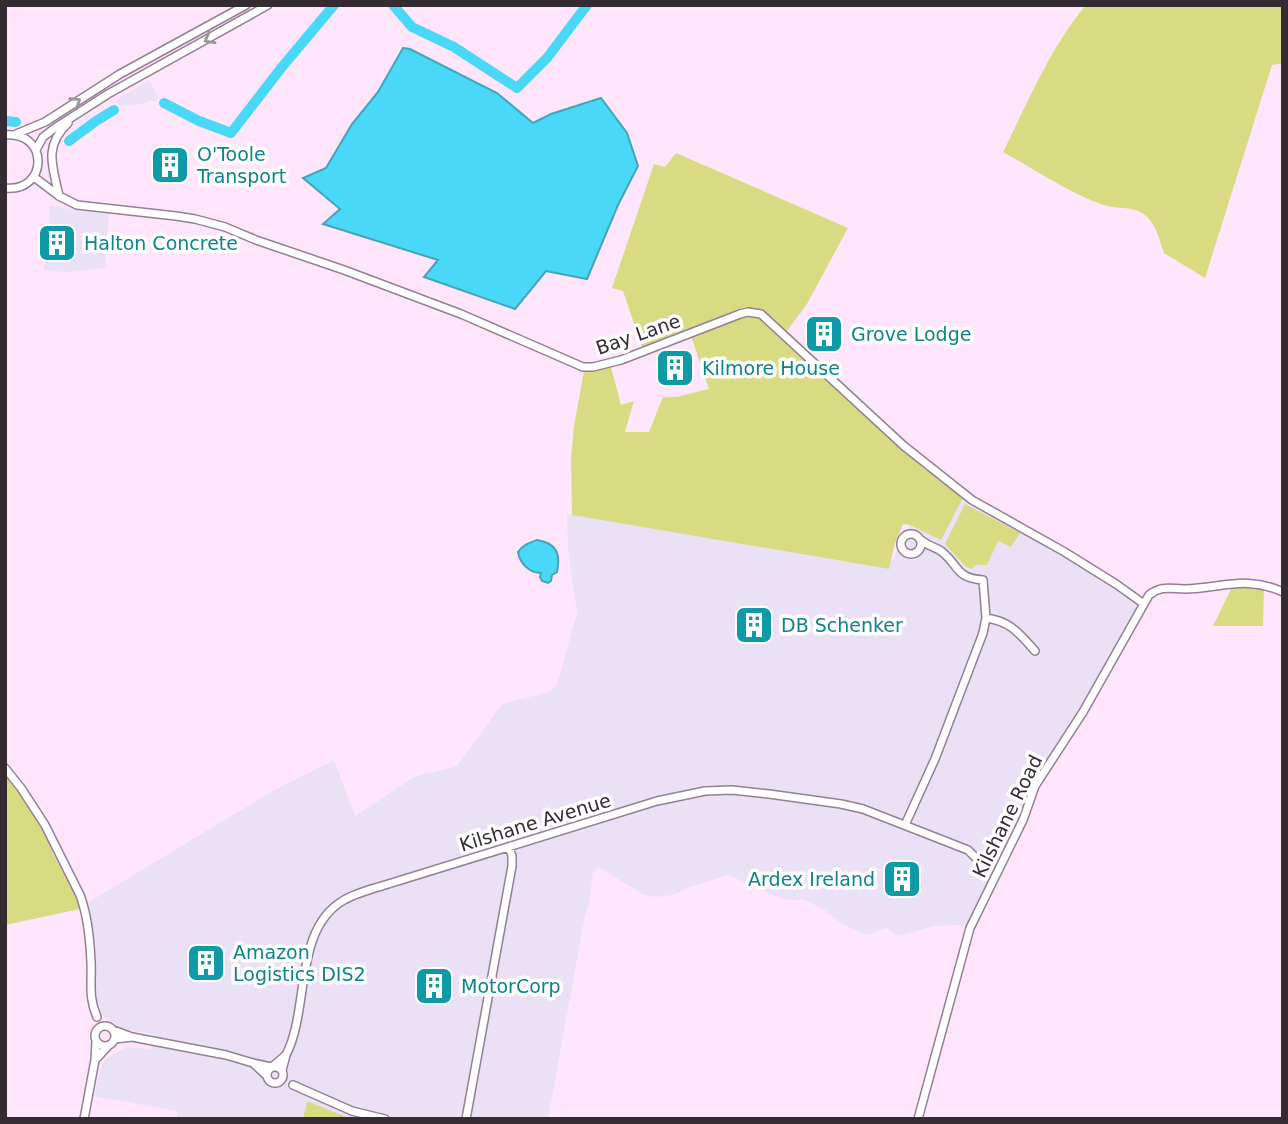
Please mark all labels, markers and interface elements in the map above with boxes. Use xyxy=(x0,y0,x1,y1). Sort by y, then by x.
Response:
one-way arrow xyxy=(204,31,216,44)
one-way arrow xyxy=(68,97,81,110)
place label: O'Toole Transport xyxy=(196,143,286,187)
building icon: O'Toole Transport xyxy=(149,144,191,186)
building icon: Halton Concrete xyxy=(36,222,78,264)
place label: Halton Concrete xyxy=(84,232,238,254)
street label: Bay Lane xyxy=(593,309,683,359)
building icon: Grove Lodge xyxy=(803,313,845,355)
place label: Grove Lodge xyxy=(851,323,971,345)
building icon: Kilmore House xyxy=(654,347,696,389)
place label: Kilmore House xyxy=(702,357,840,379)
building icon: DB Schenker xyxy=(733,604,775,646)
place label: DB Schenker xyxy=(781,614,903,636)
street label: Kilshane Road xyxy=(968,751,1046,881)
street label: Kilshane Avenue xyxy=(457,789,613,855)
building icon: Ardex Ireland xyxy=(881,858,923,900)
place label: Ardex Ireland xyxy=(748,868,875,890)
place label: Amazon Logistics DIS2 xyxy=(233,941,366,985)
building icon: Amazon Logistics DIS2 xyxy=(185,942,227,984)
building icon: MotorCorp xyxy=(413,965,455,1007)
place label: MotorCorp xyxy=(461,975,561,997)

